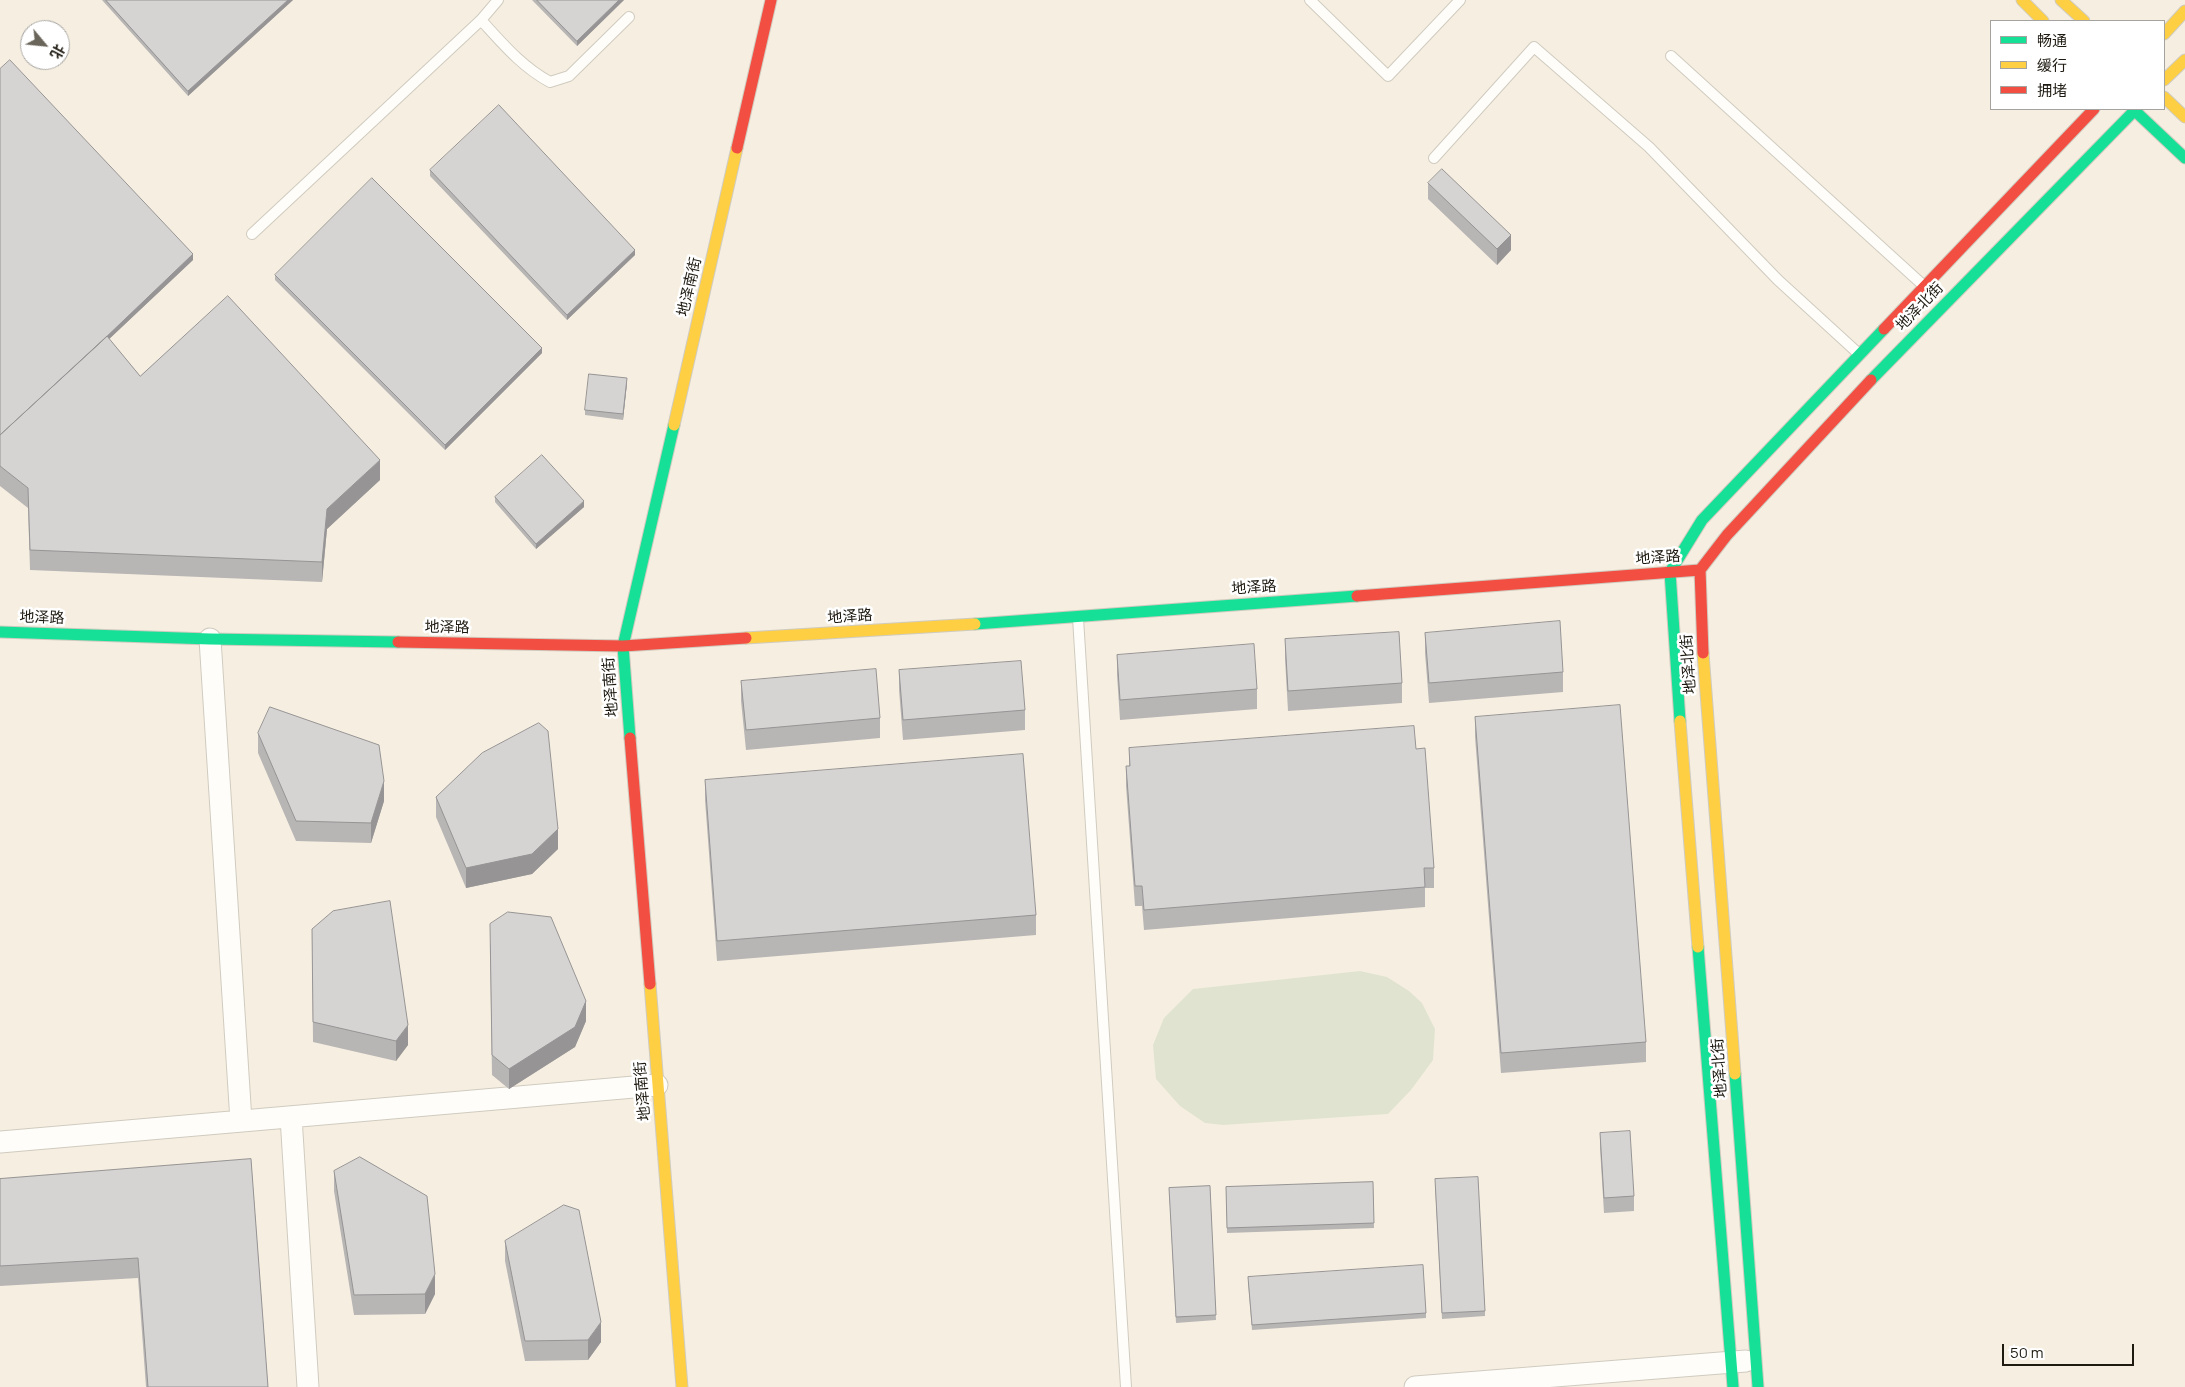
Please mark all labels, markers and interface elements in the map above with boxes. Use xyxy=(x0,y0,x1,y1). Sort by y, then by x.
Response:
north arrow xyxy=(20,20,70,70)
legend xyxy=(1990,20,2165,110)
text: 畅通 xyxy=(2037,30,2067,51)
text: 北 xyxy=(46,41,69,62)
text: 缓行 xyxy=(2037,55,2067,76)
text: 拥堵 xyxy=(2037,80,2067,101)
street label: 地泽南街 xyxy=(674,256,706,318)
street label: 地泽北街 xyxy=(1893,279,1947,335)
street label: 地泽路 xyxy=(1635,547,1681,569)
street label: 地泽路 xyxy=(1231,577,1277,599)
street label: 地泽路 xyxy=(827,606,873,628)
street label: 地泽路 xyxy=(19,608,65,628)
street label: 地泽路 xyxy=(424,619,470,637)
street label: 地泽北街 xyxy=(1678,633,1700,695)
street label: 地泽南街 xyxy=(600,656,622,718)
street label: 地泽北街 xyxy=(1709,1037,1731,1099)
street label: 地泽南街 xyxy=(631,1060,655,1122)
scale bar xyxy=(2005,1334,2138,1366)
text: 50 m xyxy=(2010,1342,2044,1363)

